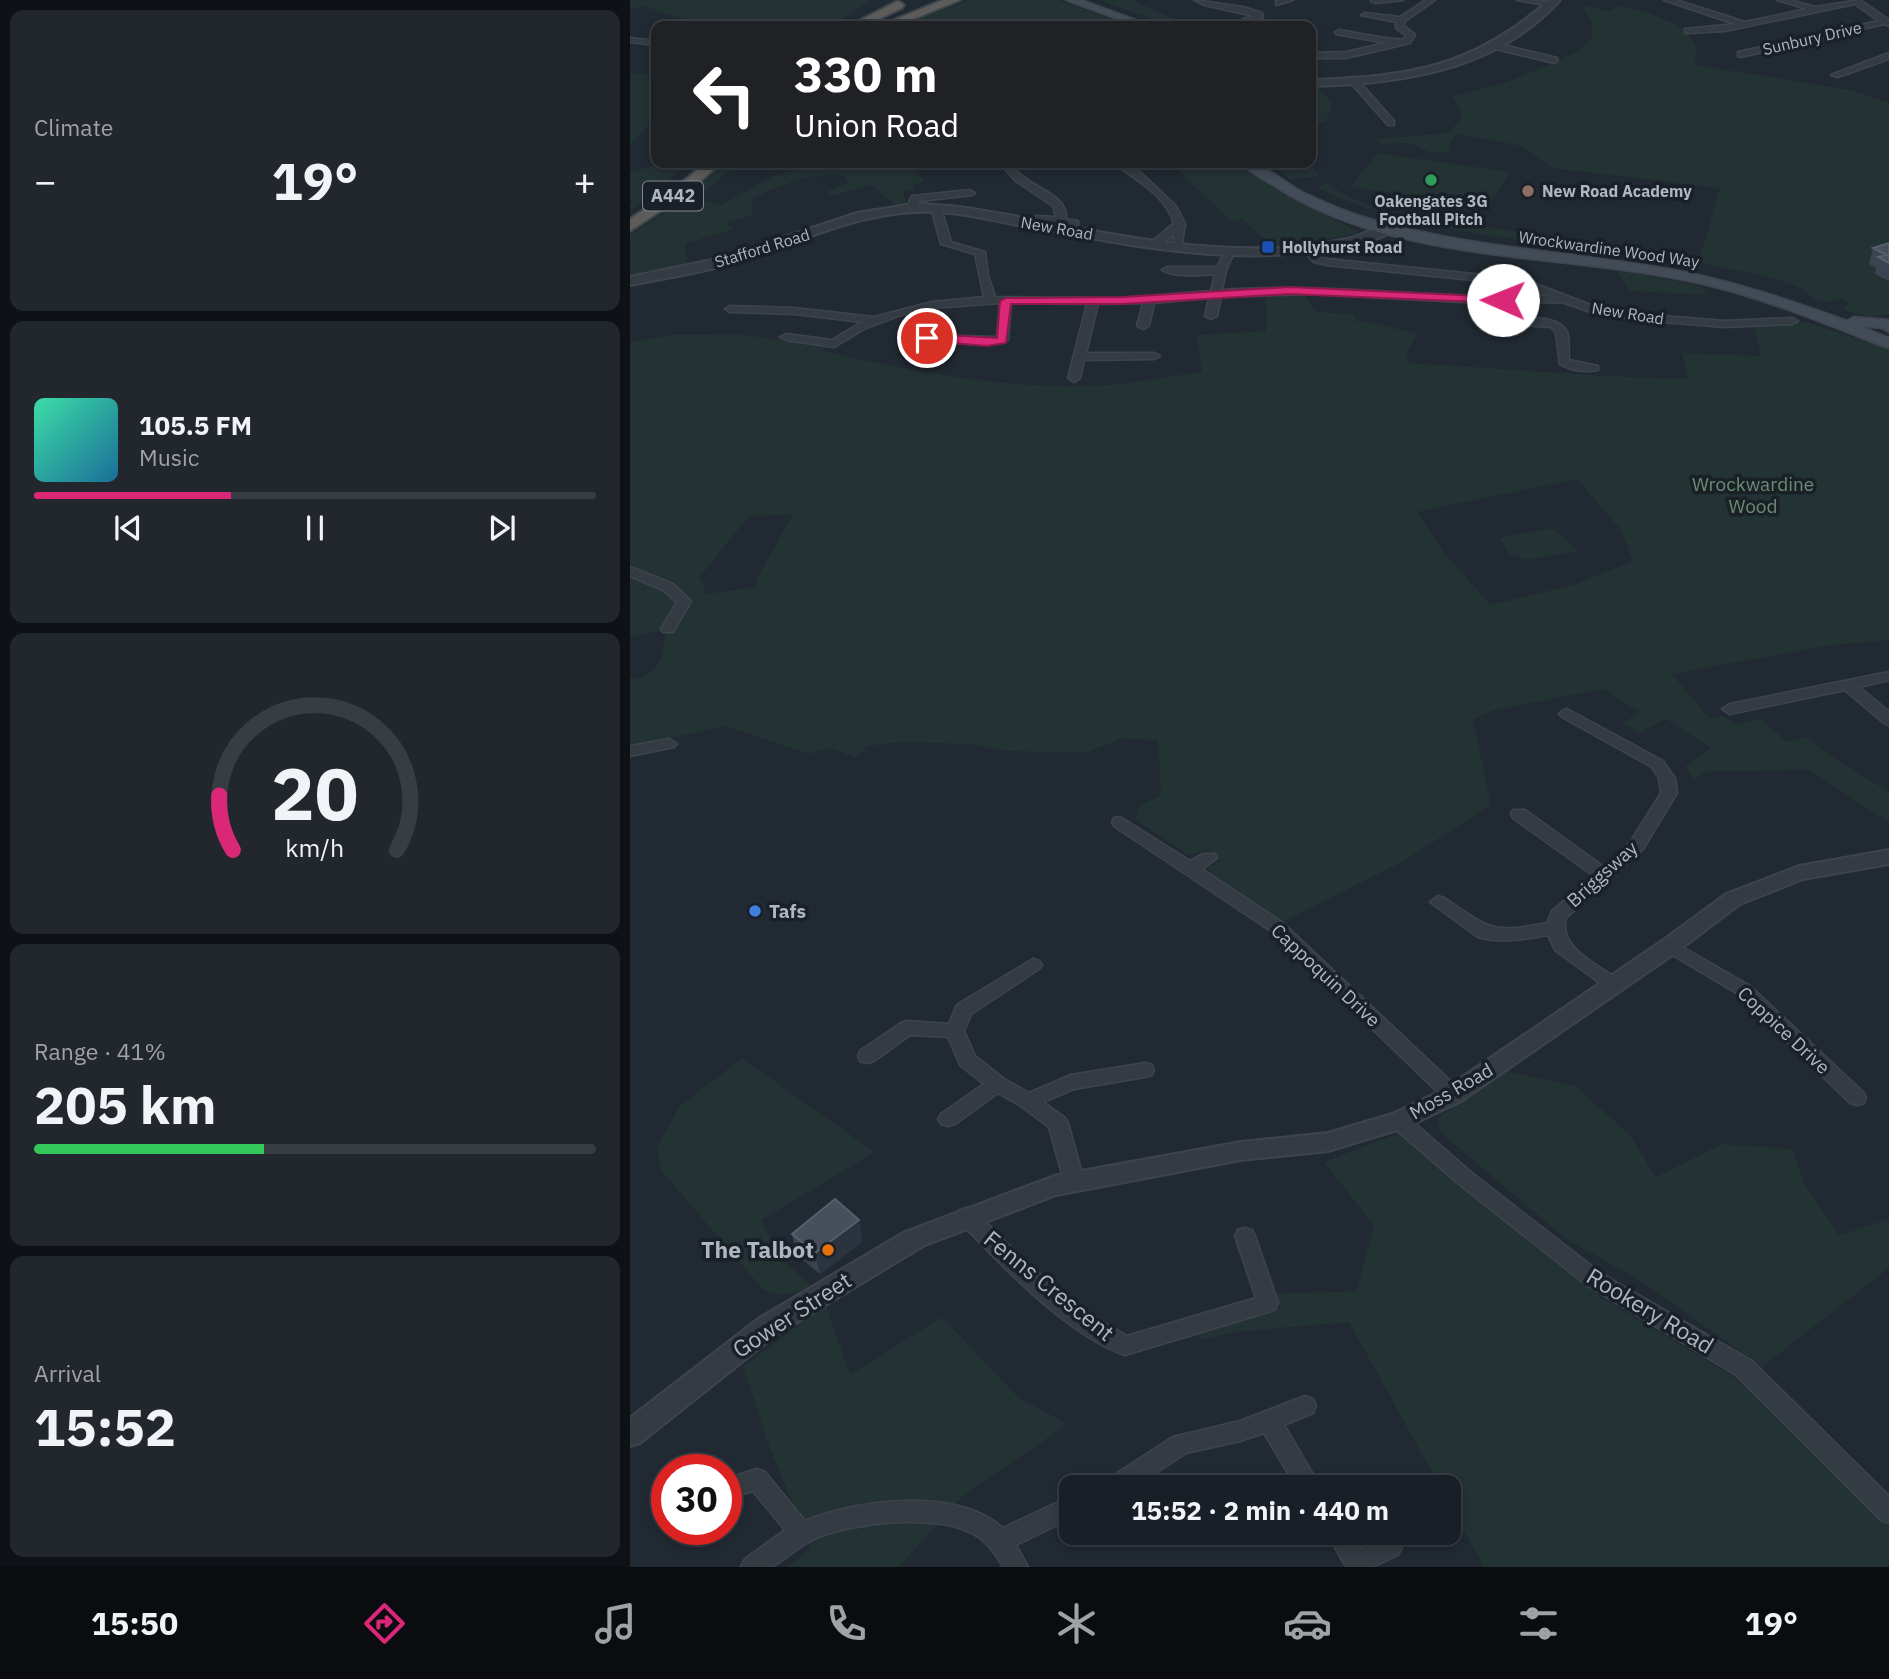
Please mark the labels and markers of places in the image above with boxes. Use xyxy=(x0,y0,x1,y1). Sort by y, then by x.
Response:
marker: Oakengates 3G Football Pitch xyxy=(1423,172,1439,188)
place label: New Road Academy xyxy=(1542,181,1692,201)
marker: New Road Academy xyxy=(1520,183,1536,199)
place label: Oakengates 3G Football Pitch xyxy=(1374,191,1488,229)
place label: Hollyhurst Road xyxy=(1282,237,1402,257)
marker: Hollyhurst Road xyxy=(1260,239,1276,255)
pin xyxy=(897,308,957,368)
place label: Tafs xyxy=(769,899,806,923)
marker: Tafs xyxy=(747,903,763,919)
place label: The Talbot xyxy=(701,1234,814,1264)
marker: The Talbot xyxy=(820,1242,836,1258)

